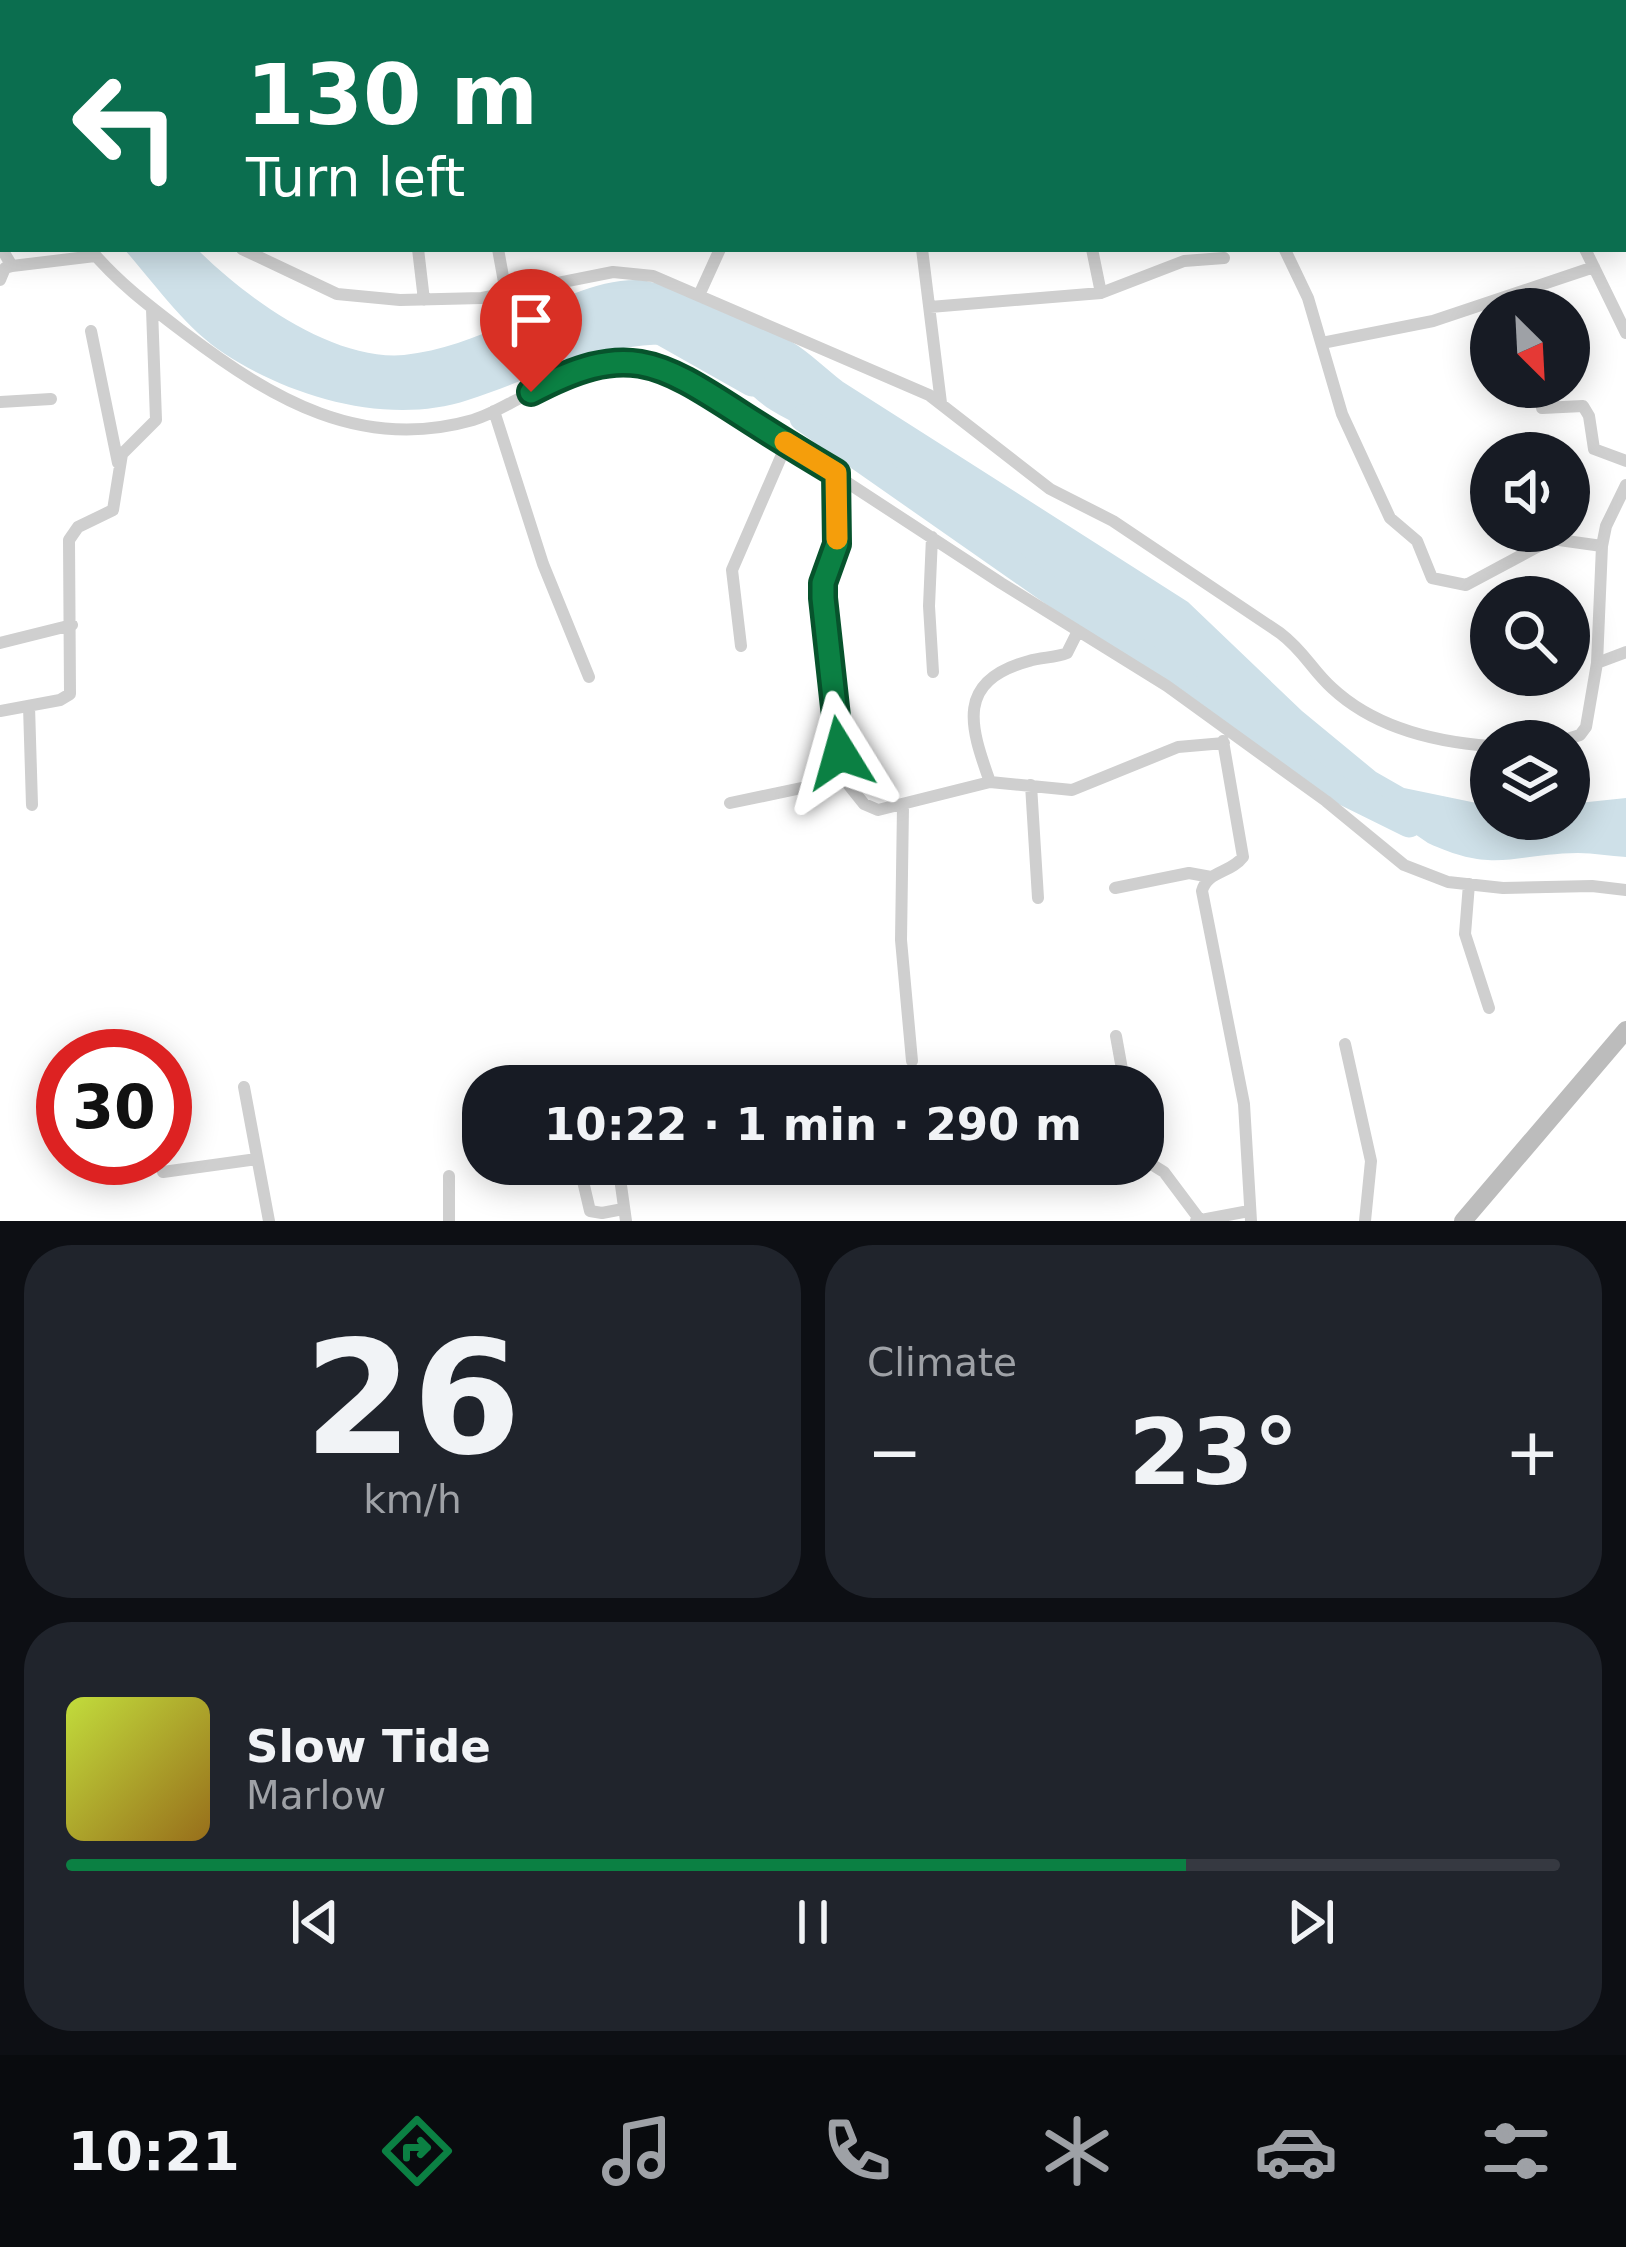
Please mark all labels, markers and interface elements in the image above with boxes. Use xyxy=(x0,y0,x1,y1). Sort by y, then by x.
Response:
text: 130 m xyxy=(246,46,538,144)
icon: left xyxy=(48,48,204,204)
text: Turn left xyxy=(246,146,465,209)
pin xyxy=(480,269,582,392)
icon: arrive xyxy=(498,287,564,353)
north arrow xyxy=(1470,288,1590,408)
map controls xyxy=(1470,288,1590,840)
button: sound xyxy=(1470,432,1590,552)
button: search xyxy=(1470,576,1590,696)
position arrow xyxy=(777,690,903,816)
button: layers xyxy=(1470,720,1590,840)
speed limit sign: 30 xyxy=(36,1029,192,1185)
text: 10:22 · 1 min · 290 m xyxy=(544,1098,1082,1151)
text: 26 xyxy=(304,1308,521,1490)
text: Climate xyxy=(867,1340,1017,1385)
text: 23° xyxy=(1128,1400,1299,1505)
text: − xyxy=(867,1414,922,1491)
text: + xyxy=(1505,1414,1560,1491)
text: km/h xyxy=(363,1477,462,1522)
text: Slow Tide xyxy=(246,1720,491,1773)
text: Marlow xyxy=(246,1773,386,1818)
icon: previous xyxy=(282,1889,348,1955)
icon: pause xyxy=(780,1889,846,1955)
icon: next xyxy=(1278,1889,1344,1955)
icon: directions xyxy=(375,2109,459,2193)
icon: music xyxy=(595,2109,679,2193)
icon: phone xyxy=(815,2109,899,2193)
icon: climate xyxy=(1035,2109,1119,2193)
icon: car xyxy=(1254,2109,1338,2193)
icon: filters xyxy=(1474,2109,1558,2193)
text: 10:21 xyxy=(68,2120,240,2183)

